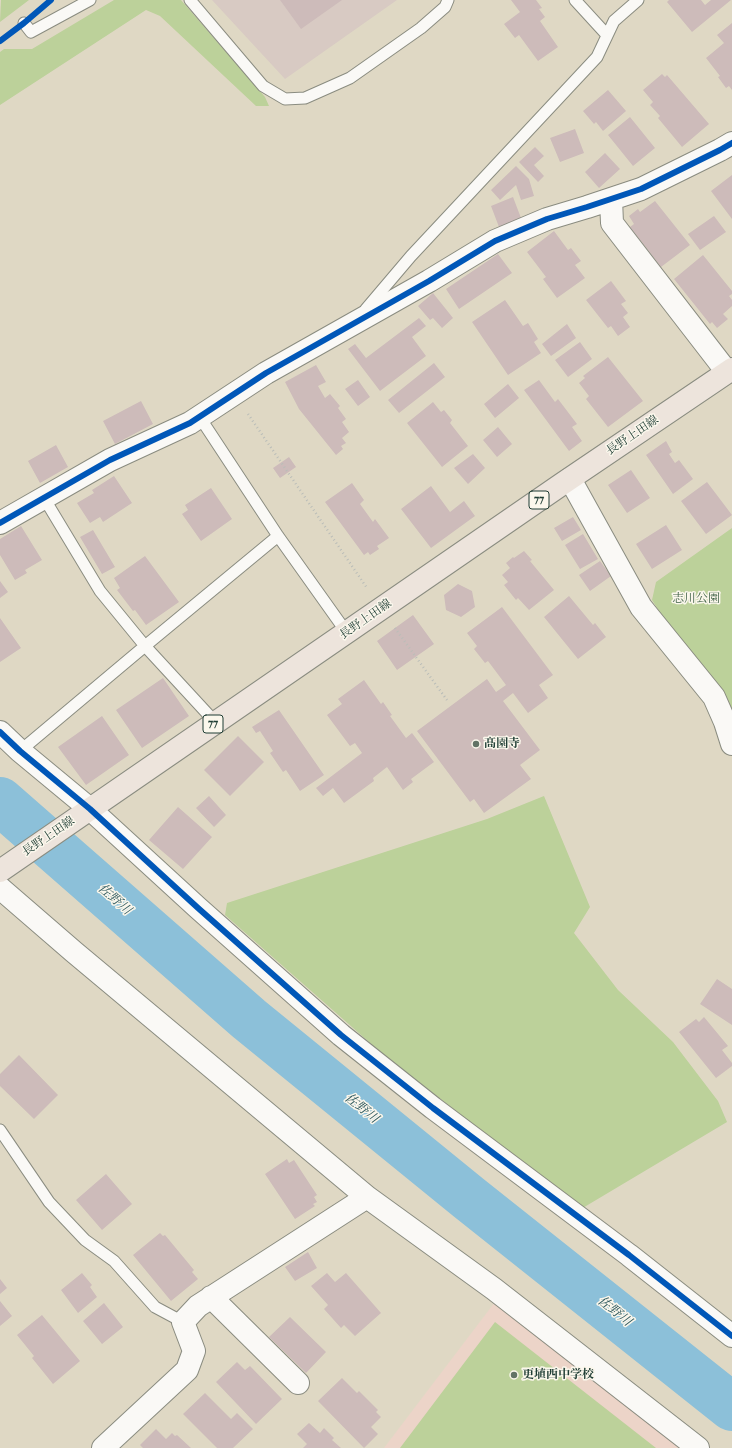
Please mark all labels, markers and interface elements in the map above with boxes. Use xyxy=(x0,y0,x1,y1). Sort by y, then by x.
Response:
street label: 長野上田線 xyxy=(604,413,662,459)
road number: 77 xyxy=(529,491,549,509)
park label: 志川公園 xyxy=(672,592,720,606)
street label: 長野上田線 xyxy=(337,597,395,643)
road number: 77 xyxy=(203,715,223,733)
place label: 髙園寺 xyxy=(484,737,520,751)
marker: 髙園寺 xyxy=(471,739,481,749)
street label: 長野上田線 xyxy=(20,814,78,860)
water label: 佐野川 xyxy=(94,881,134,919)
water label: 佐野川 xyxy=(341,1091,381,1127)
water label: 佐野川 xyxy=(594,1294,634,1330)
place label: 更埴西中学校 xyxy=(522,1368,594,1382)
marker: 更埴西中学校 xyxy=(509,1370,519,1380)

